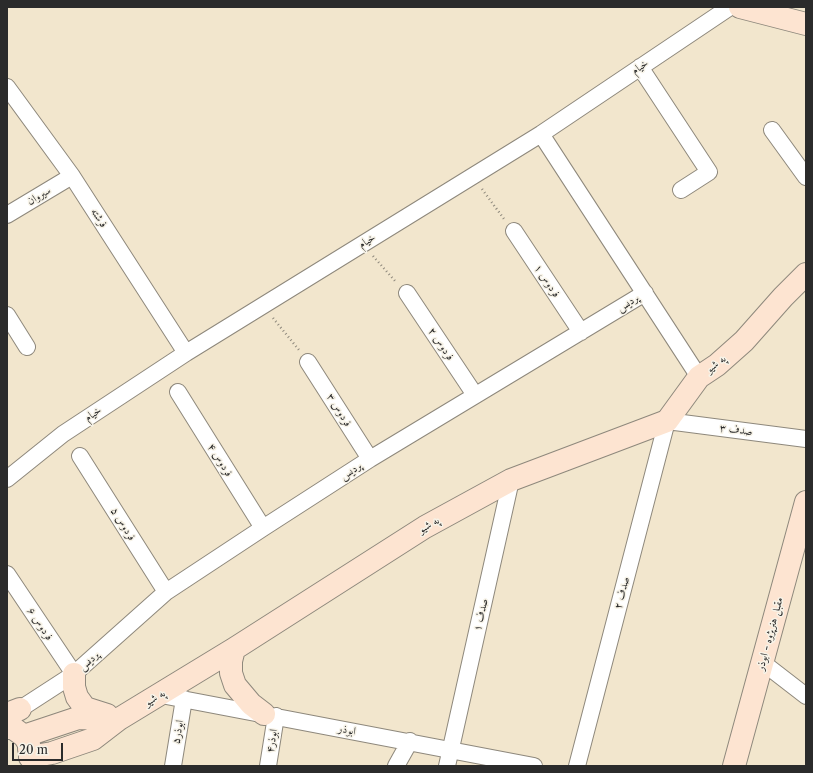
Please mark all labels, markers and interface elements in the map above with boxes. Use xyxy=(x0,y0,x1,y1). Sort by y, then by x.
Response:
street label: خیام xyxy=(629,57,651,77)
street label: سیروان xyxy=(25,184,53,208)
street label: فرشته xyxy=(88,206,110,230)
street label: خیام xyxy=(356,231,378,251)
street label: فردوس ۱ xyxy=(531,262,563,300)
street label: پردیس xyxy=(615,291,641,315)
street label: فردوس ۲ xyxy=(425,325,457,363)
street label: په شیو xyxy=(703,352,729,376)
street label: فردوس ۳ xyxy=(324,391,354,429)
street label: خیام xyxy=(82,404,104,424)
street label: صدف ۳ xyxy=(719,421,753,439)
street label: فردوس ۴ xyxy=(205,441,235,479)
street label: پردیس xyxy=(338,459,364,483)
street label: فردوس ۵ xyxy=(108,505,138,543)
street label: په شیو xyxy=(416,514,442,536)
street label: صدف ۲ xyxy=(611,575,633,611)
street label: مقبل هنرپژوه - ابوذر xyxy=(754,596,786,672)
street label: صدف ۱ xyxy=(471,597,491,633)
street label: فردوس ۶ xyxy=(24,605,56,643)
street label: پردیس xyxy=(76,648,102,674)
street label: په شیو xyxy=(142,687,168,709)
street label: ابوذر۵ xyxy=(169,719,187,745)
street label: ابوذر xyxy=(337,722,357,738)
street label: ابوذر۴ xyxy=(264,728,280,754)
scale bar xyxy=(14,735,65,761)
text: 20 m xyxy=(19,742,48,757)

